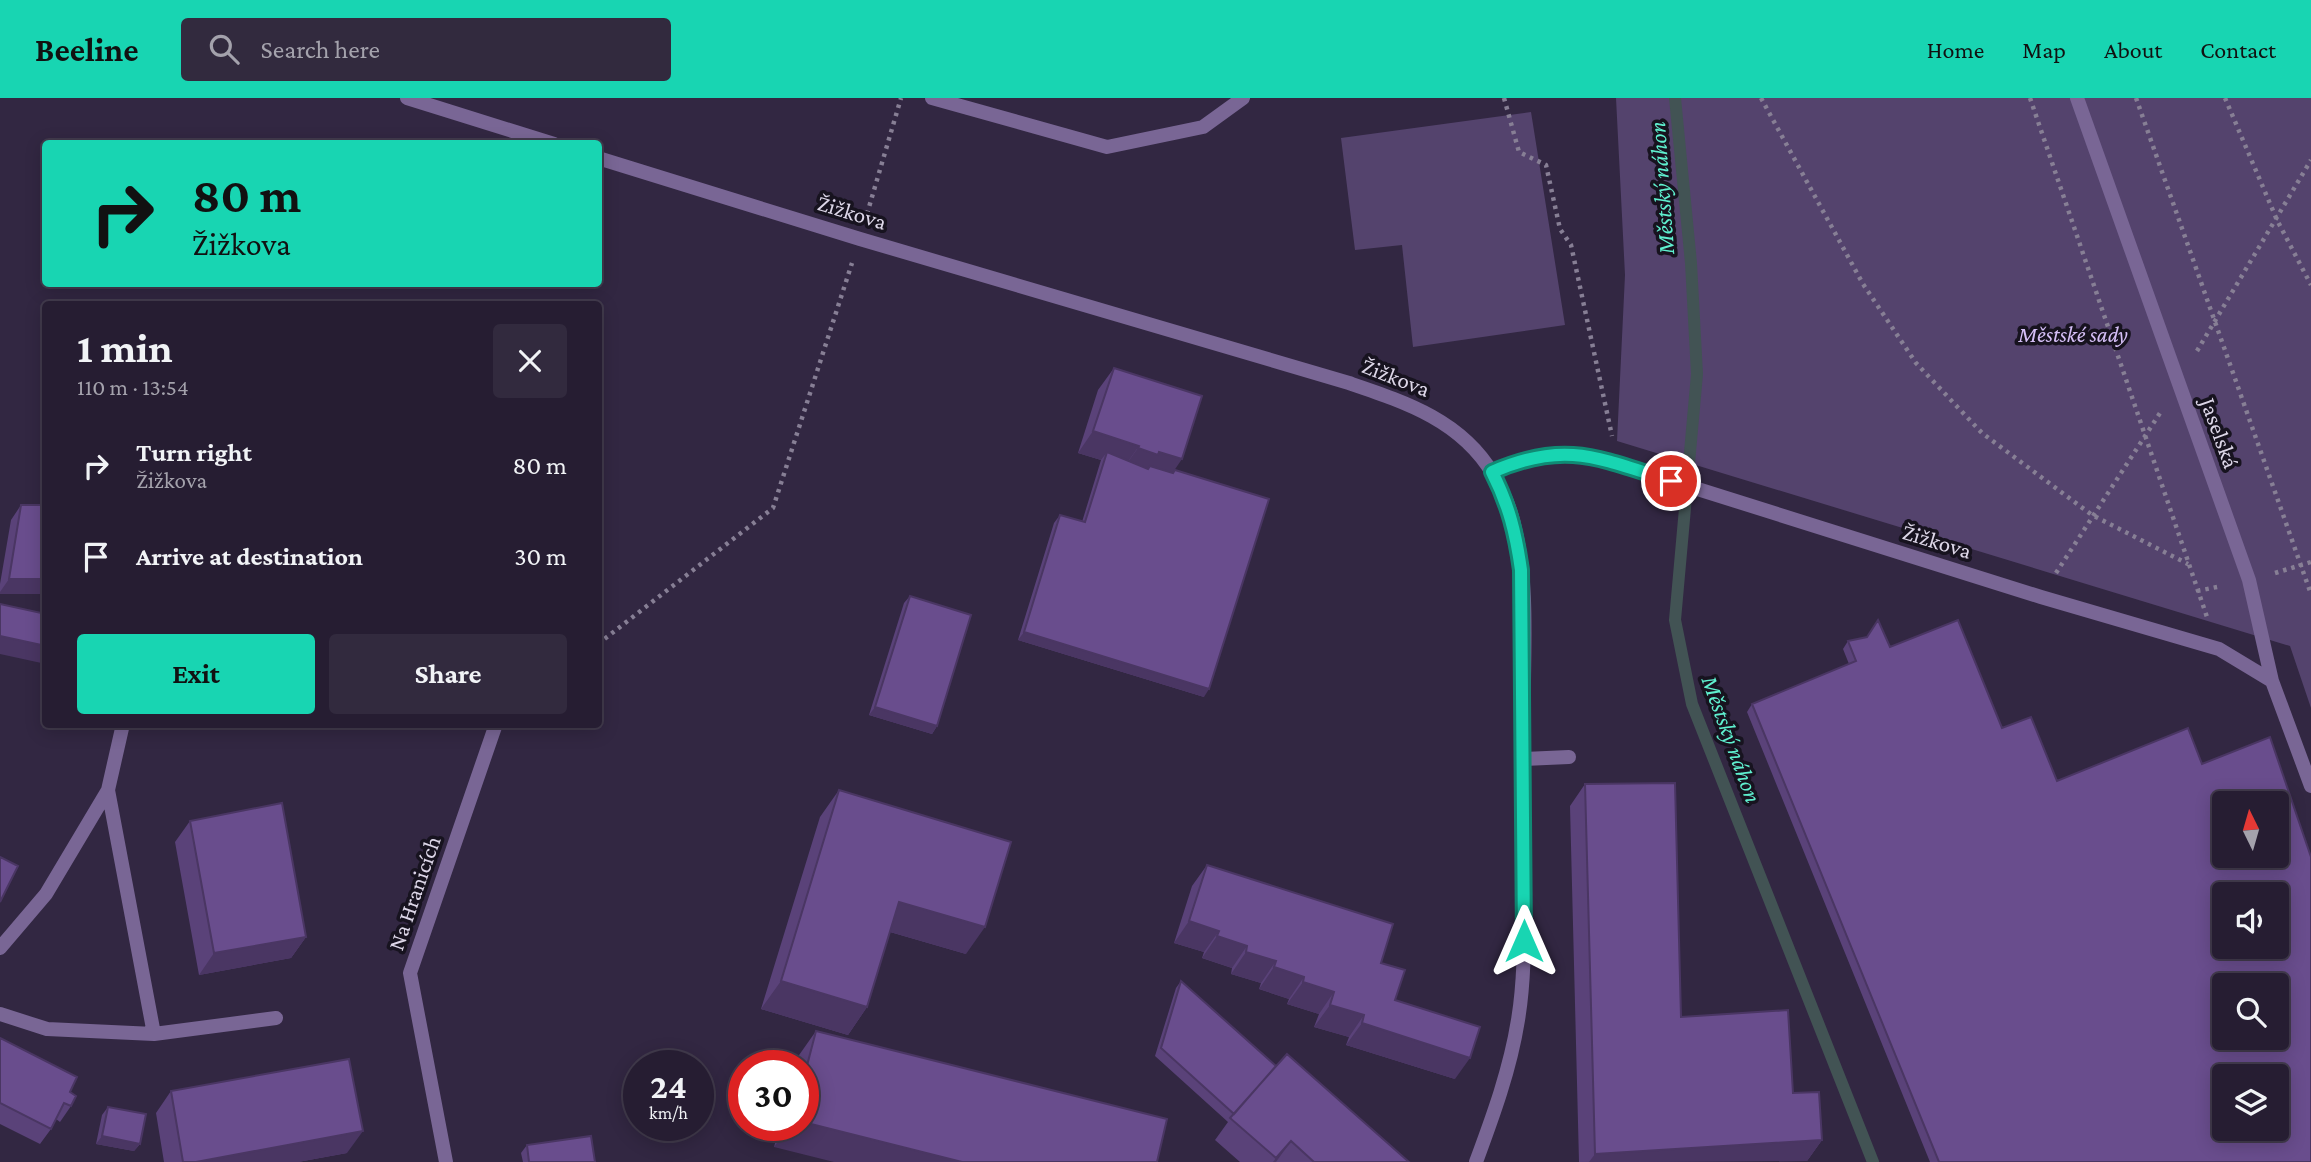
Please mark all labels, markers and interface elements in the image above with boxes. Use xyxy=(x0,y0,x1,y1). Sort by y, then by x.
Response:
search box xyxy=(181,18,671,81)
icon: search xyxy=(205,30,243,68)
text: Beeline xyxy=(35,31,139,68)
text: Search here xyxy=(261,35,380,64)
text: Home xyxy=(1927,36,1984,63)
text: Map xyxy=(2022,36,2066,63)
text: About xyxy=(2104,36,2162,63)
text: Contact xyxy=(2200,36,2276,63)
water label: Městský náhon xyxy=(1643,121,1679,256)
icon: right xyxy=(77,168,168,259)
text: 80 m xyxy=(192,168,301,223)
street label: Žižkova xyxy=(814,189,890,235)
text: Žižkova xyxy=(192,226,291,262)
park label: Městské sady xyxy=(2017,321,2128,347)
text: 1 min xyxy=(77,324,173,371)
button: close xyxy=(493,324,567,398)
street label: Žižkova xyxy=(1358,352,1434,402)
text: 110 m · 13:54 xyxy=(77,374,189,400)
street label: Jaselská xyxy=(2195,392,2245,472)
text: Turn right xyxy=(136,438,252,467)
icon: right xyxy=(77,447,115,485)
text: 80 m xyxy=(513,451,567,480)
pin xyxy=(1641,451,1701,511)
icon: arrive xyxy=(1652,462,1690,500)
text: Žižkova xyxy=(136,467,207,493)
street label: Žižkova xyxy=(1899,518,1975,564)
icon: arrive xyxy=(77,538,115,576)
text: Arrive at destination xyxy=(136,542,363,571)
text: 30 m xyxy=(514,542,567,571)
button: Exit xyxy=(77,634,315,714)
button: Share xyxy=(329,634,567,714)
water label: Městský náhon xyxy=(1696,671,1767,806)
north arrow xyxy=(2212,791,2289,868)
map controls xyxy=(2212,791,2289,1141)
street label: Na Hranicích xyxy=(382,832,446,954)
button: sound xyxy=(2212,882,2289,959)
position arrow xyxy=(1487,904,1561,978)
button: search xyxy=(2212,973,2289,1050)
speed limit sign: 30 xyxy=(728,1050,819,1141)
button: layers xyxy=(2212,1064,2289,1141)
text: 24 xyxy=(650,1067,687,1106)
text: km/h xyxy=(649,1103,688,1123)

